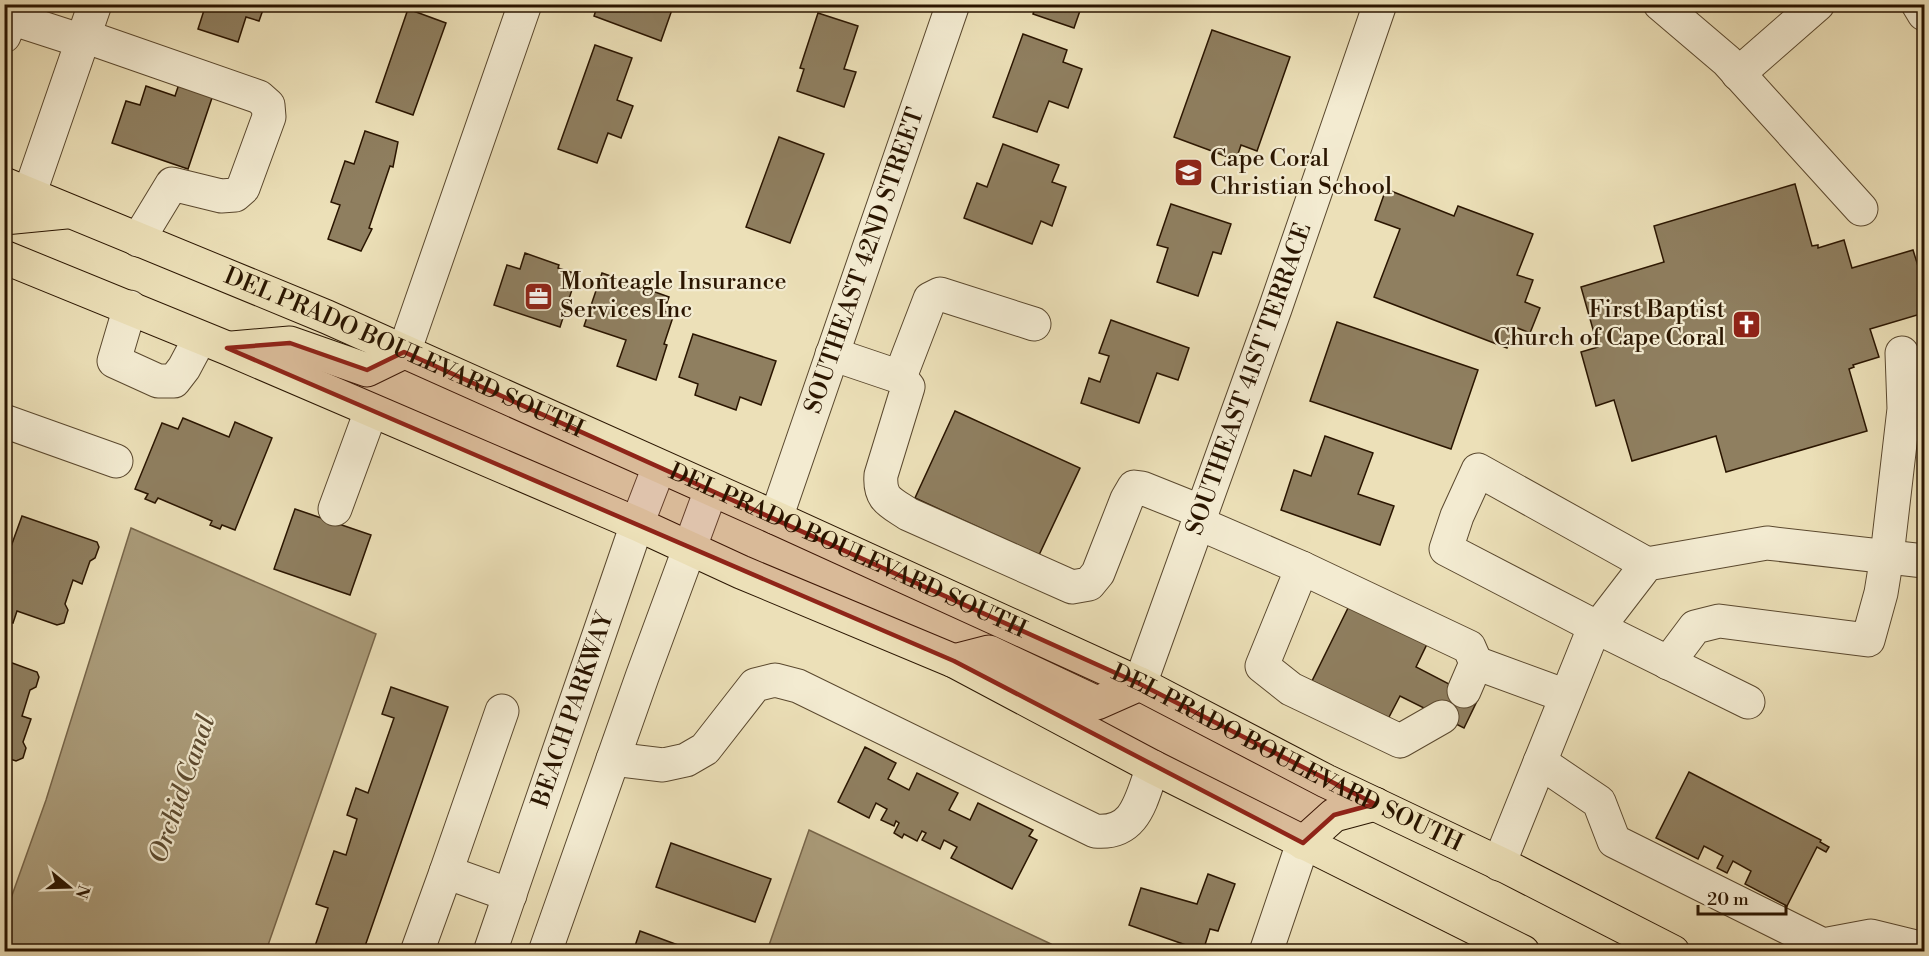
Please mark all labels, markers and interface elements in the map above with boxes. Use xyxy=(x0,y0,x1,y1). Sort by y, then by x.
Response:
street label: SOUTHEAST 42ND STREET xyxy=(798,104,931,418)
place label: Cape Coral Christian School xyxy=(1210,144,1392,202)
school or university icon: Cape Coral Christian School xyxy=(1173,157,1205,189)
street label: SOUTHEAST 41ST TERRACE xyxy=(1180,219,1319,539)
street label: DEL PRADO BOULEVARD SOUTH xyxy=(220,261,588,445)
place label: Monteagle Insurance Services Inc xyxy=(560,267,787,325)
office icon: Monteagle Insurance Services Inc xyxy=(523,280,555,312)
place label: First Baptist Church of Cape Coral xyxy=(1493,295,1725,353)
church icon: First Baptist Church of Cape Coral xyxy=(1730,308,1762,340)
street label: DEL PRADO BOULEVARD SOUTH xyxy=(664,457,1031,645)
street label: BEACH PARKWAY xyxy=(525,607,621,812)
street label: DEL PRADO BOULEVARD SOUTH xyxy=(1106,658,1468,859)
water label: Orchid Canal xyxy=(142,710,222,867)
north arrow xyxy=(39,857,99,917)
scale bar xyxy=(1698,878,1786,916)
text: N xyxy=(71,882,94,901)
text: 20 m xyxy=(1707,888,1749,911)

